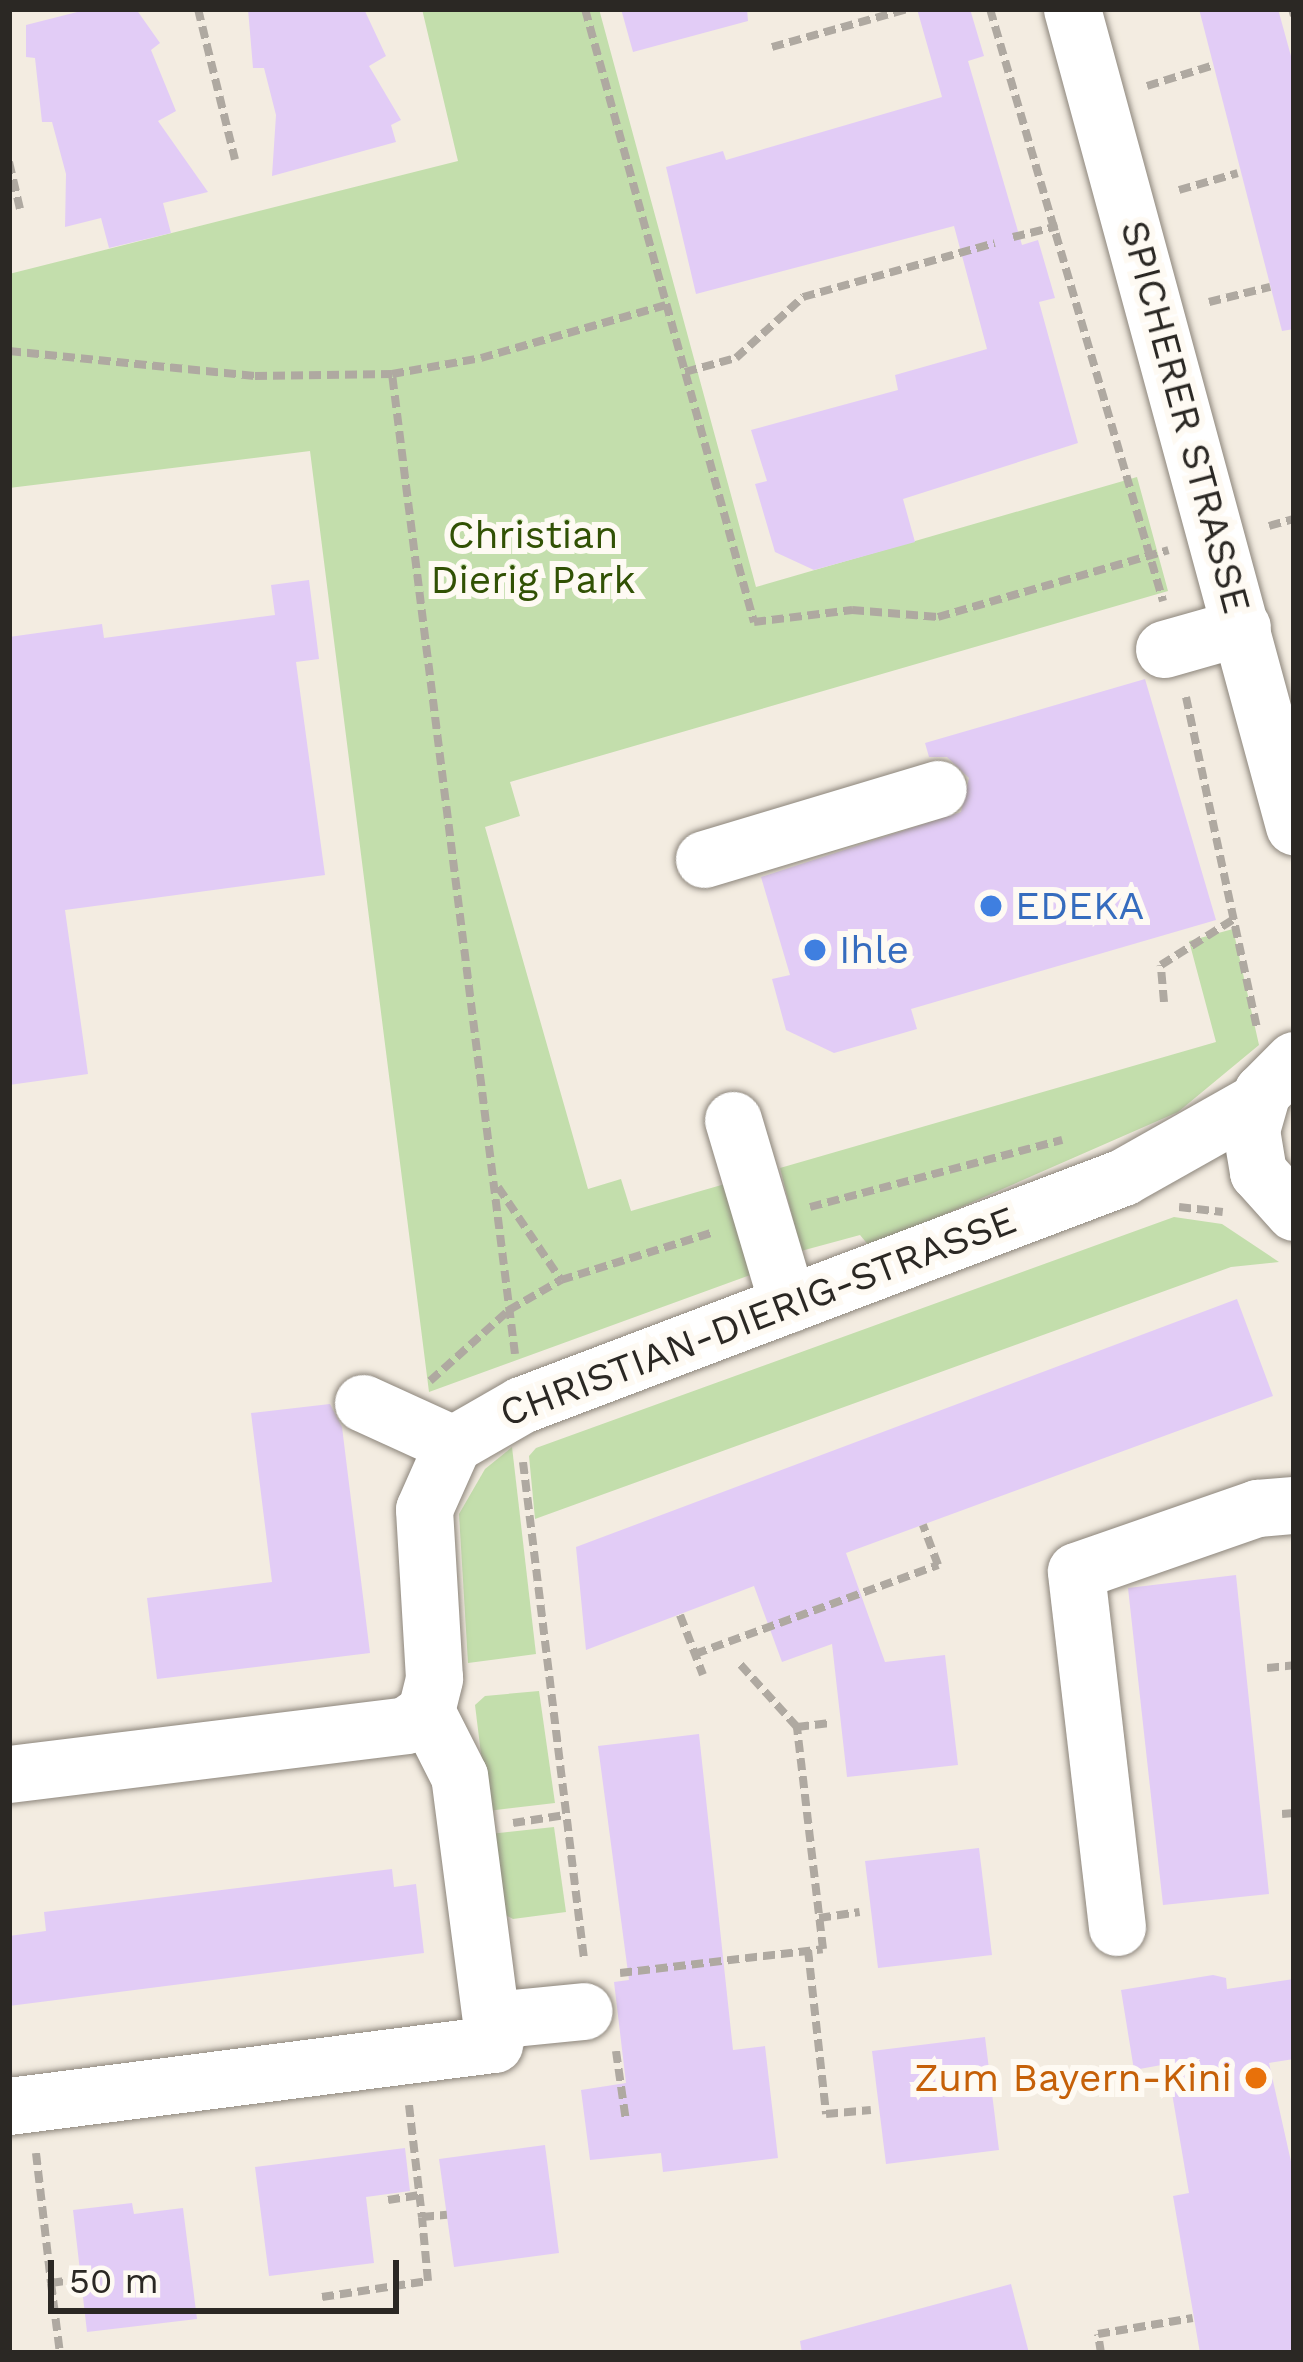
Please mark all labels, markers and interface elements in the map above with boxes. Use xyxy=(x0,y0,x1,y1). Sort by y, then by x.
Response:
street label: SPICHERER STRASSE xyxy=(1110,216,1260,618)
park label: Christian Dierig Park xyxy=(430,513,636,604)
place label: EDEKA xyxy=(1015,883,1144,929)
marker: EDEKA xyxy=(978,893,1004,919)
place label: Ihle xyxy=(839,927,909,973)
marker: Ihle xyxy=(802,937,828,963)
street label: CHRISTIAN-DIERIG-STRASSE xyxy=(493,1197,1023,1437)
place label: Zum Bayern-Kini xyxy=(914,2055,1232,2101)
marker: Zum Bayern-Kini xyxy=(1243,2065,1269,2091)
scale bar xyxy=(54,2236,405,2310)
text: 50 m xyxy=(69,2260,159,2302)

